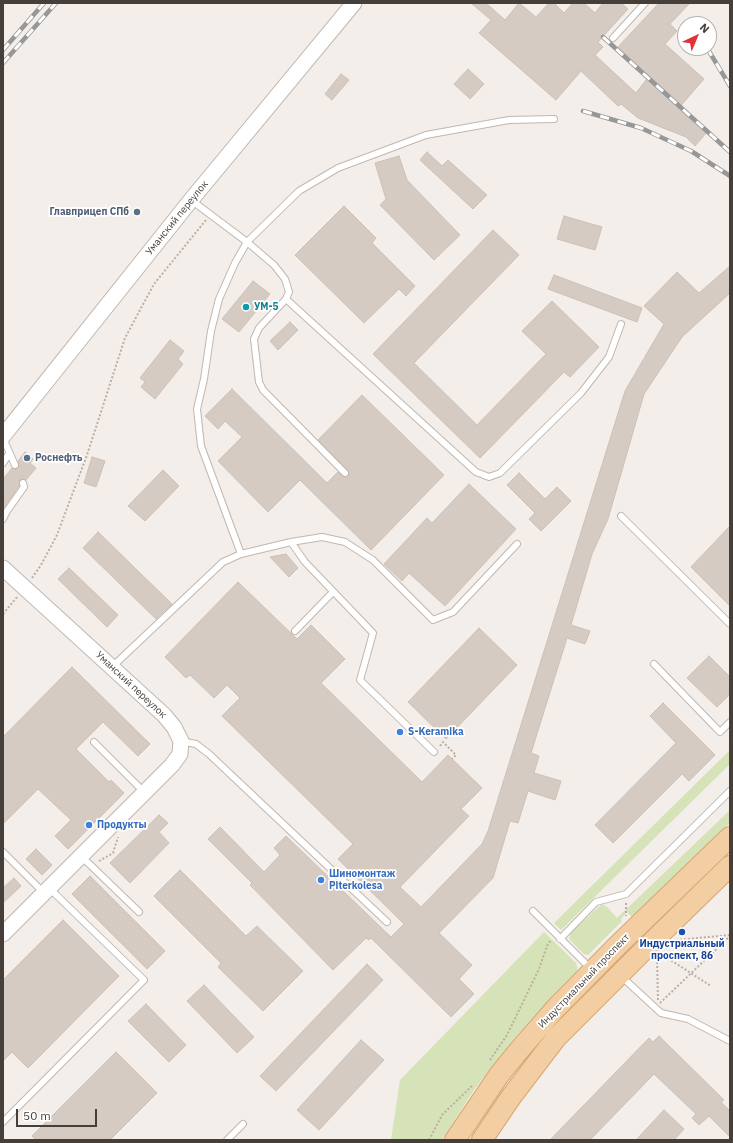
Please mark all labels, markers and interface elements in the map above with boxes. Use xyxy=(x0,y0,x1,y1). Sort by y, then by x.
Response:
north arrow xyxy=(677,16,717,56)
text: N xyxy=(697,20,712,36)
street label: Уманский переулок xyxy=(143,178,211,258)
place label: Главприцеп СПб xyxy=(49,206,129,218)
marker: Главприцеп СПб xyxy=(132,207,142,217)
place label: УМ-5 xyxy=(254,301,279,313)
marker: УМ-5 xyxy=(241,302,251,312)
place label: Роснефть xyxy=(35,452,82,464)
marker: Роснефть xyxy=(22,453,32,463)
street label: Уманский переулок xyxy=(93,649,169,721)
place label: S-Keramika xyxy=(408,726,464,738)
marker: S-Keramika xyxy=(395,727,405,737)
place label: Продукты xyxy=(97,819,146,831)
marker: Продукты xyxy=(84,820,94,830)
place label: Шиномонтаж Piterkolesa xyxy=(329,868,395,892)
marker: Шиномонтаж Piterkolesa xyxy=(316,875,326,885)
marker: Индустриальный проспект, 86 xyxy=(677,927,687,937)
street label: Индустриальный проспект xyxy=(536,931,632,1031)
place label: Индустриальный проспект, 86 xyxy=(639,938,725,962)
scale bar xyxy=(18,1101,99,1127)
text: 50 m xyxy=(23,1108,51,1123)

